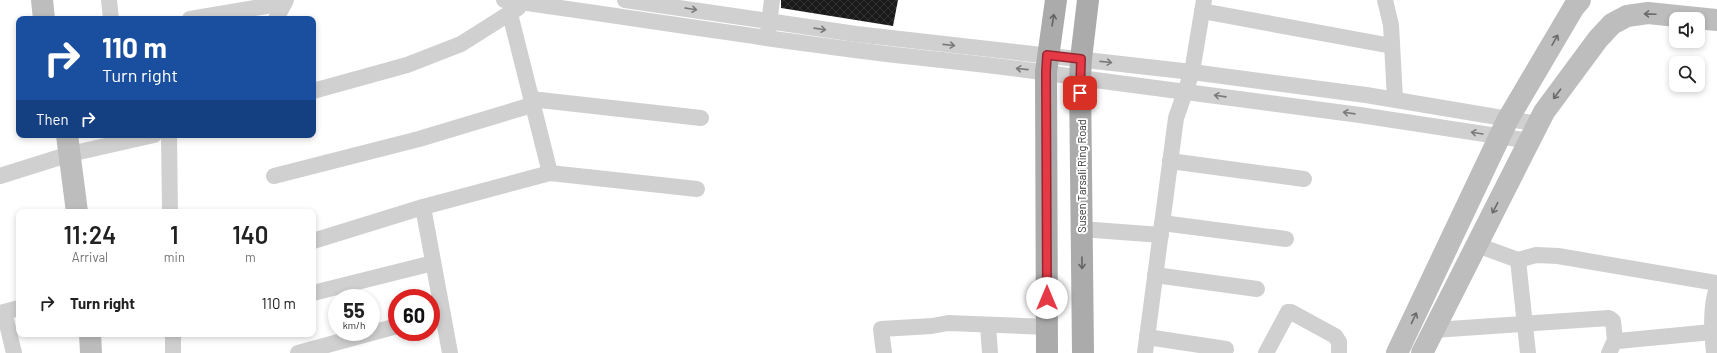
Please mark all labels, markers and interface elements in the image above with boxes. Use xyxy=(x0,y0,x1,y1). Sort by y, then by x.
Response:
one-way arrow xyxy=(684,5,697,13)
one-way arrow xyxy=(1644,10,1657,18)
map controls xyxy=(1669,12,1705,92)
button: sound xyxy=(1669,12,1705,48)
one-way arrow xyxy=(1049,14,1057,27)
one-way arrow xyxy=(813,25,826,33)
text: 110 m xyxy=(102,30,167,64)
icon: right xyxy=(36,32,88,84)
one-way arrow xyxy=(1551,34,1559,46)
one-way arrow xyxy=(942,41,955,48)
button: search xyxy=(1669,56,1705,92)
one-way arrow xyxy=(1099,58,1112,66)
text: Turn right xyxy=(102,64,178,86)
one-way arrow xyxy=(1016,65,1029,73)
pin xyxy=(1063,76,1097,110)
icon: arrive xyxy=(1069,82,1091,104)
one-way arrow xyxy=(1553,89,1561,100)
one-way arrow xyxy=(1214,92,1227,100)
icon: right xyxy=(77,108,99,130)
one-way arrow xyxy=(1343,109,1356,117)
text: Then xyxy=(36,110,69,128)
street label: Susen Tarsali Ring Road xyxy=(1075,119,1088,233)
one-way arrow xyxy=(1471,129,1484,137)
one-way arrow xyxy=(1491,202,1499,214)
text: 11:24 xyxy=(63,220,116,249)
text: 1 xyxy=(170,220,179,249)
text: 140 xyxy=(232,220,269,249)
text: Arrival xyxy=(72,249,108,265)
text: min xyxy=(164,249,185,265)
text: m xyxy=(245,249,256,265)
one-way arrow xyxy=(1078,256,1086,269)
position arrow xyxy=(1026,277,1068,319)
speed limit sign: 60 xyxy=(388,289,440,341)
icon: right xyxy=(36,292,58,314)
text: Turn right xyxy=(70,294,135,312)
text: 110 m xyxy=(262,294,296,312)
text: 55 xyxy=(343,298,365,322)
one-way arrow xyxy=(1411,312,1418,324)
text: km/h xyxy=(343,319,365,331)

